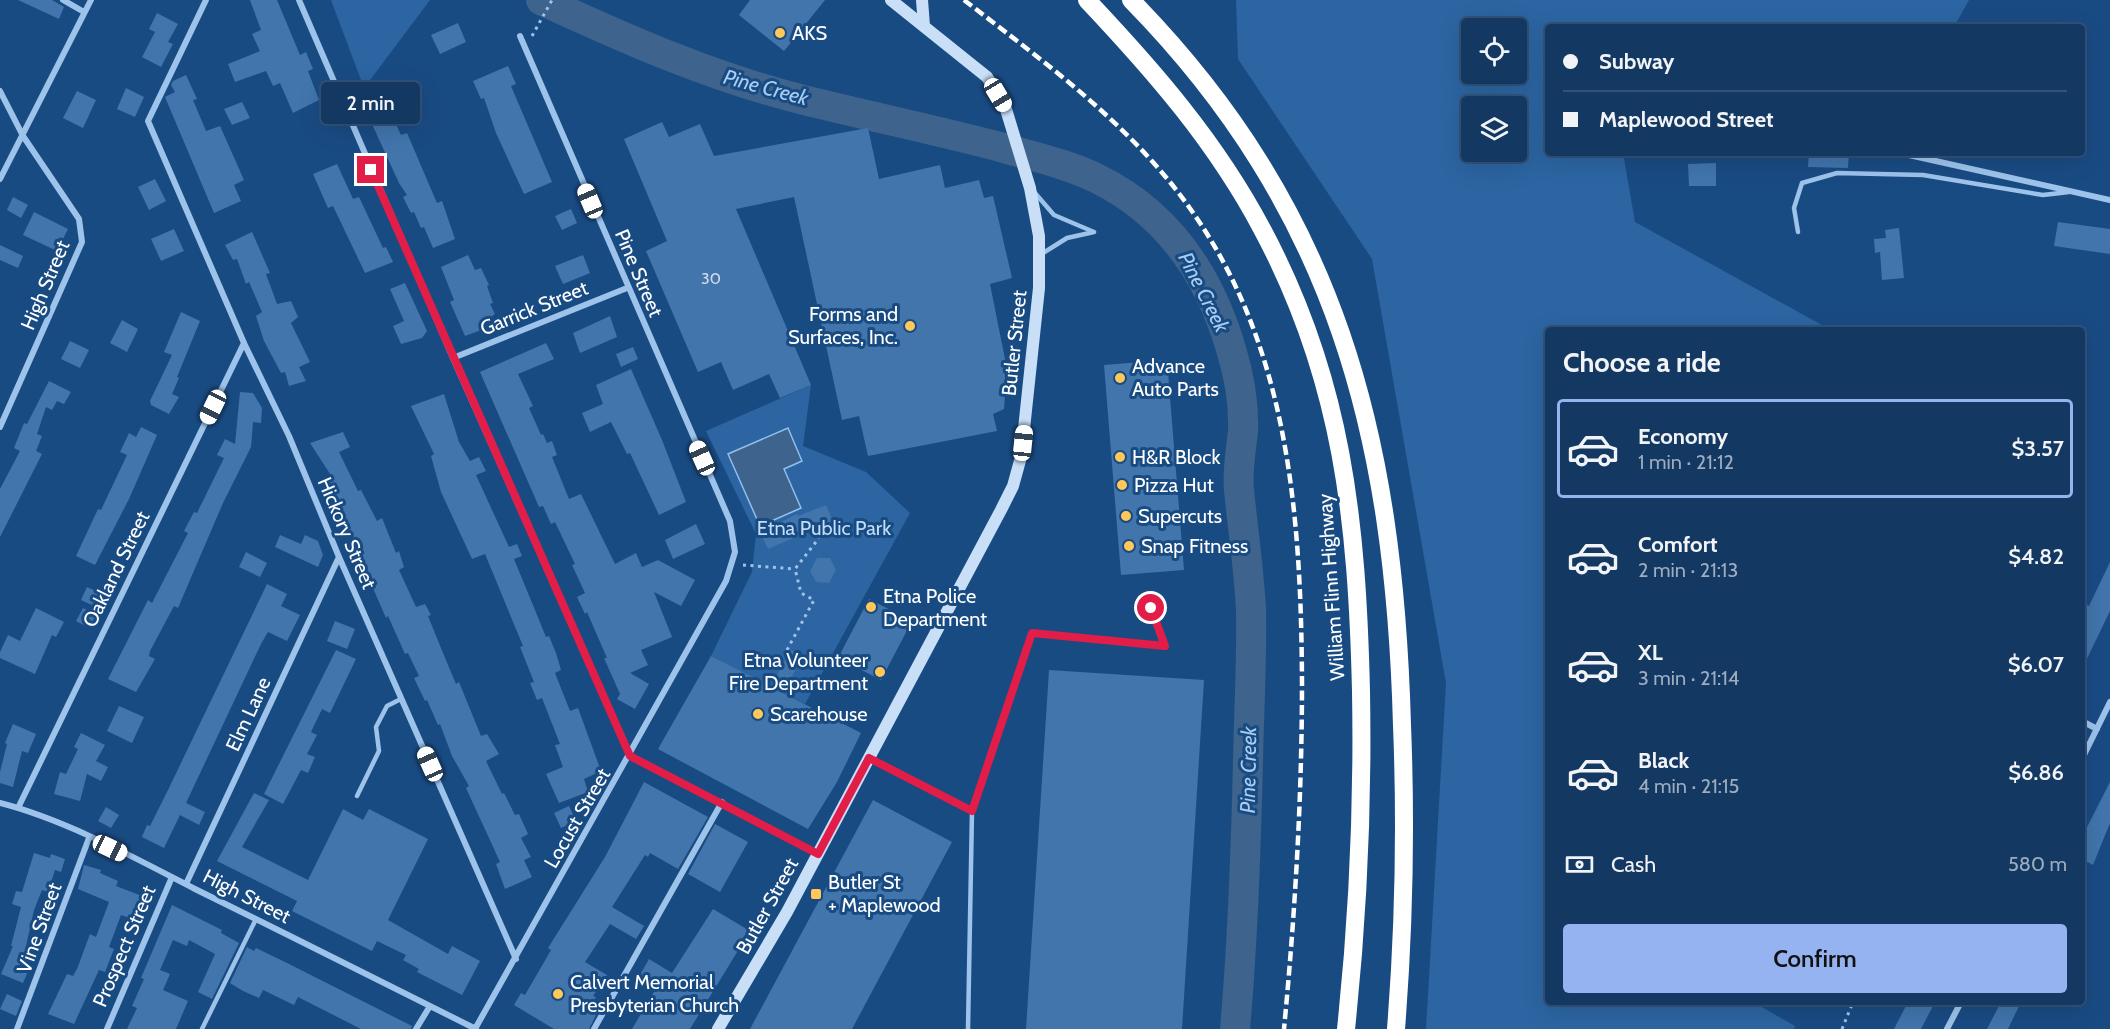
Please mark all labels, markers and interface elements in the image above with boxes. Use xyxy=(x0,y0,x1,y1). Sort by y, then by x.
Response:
map controls xyxy=(1461,18,1527,162)
button: locate xyxy=(1461,18,1527,84)
place label: AKS xyxy=(792,21,828,45)
marker: AKS xyxy=(773,26,787,40)
text: Subway xyxy=(1599,48,1674,75)
water label: Pine Creek xyxy=(721,64,812,111)
car xyxy=(981,75,1015,115)
callout: 2 min xyxy=(322,83,421,125)
text: 2 min xyxy=(346,91,395,115)
button: layers xyxy=(1461,96,1527,162)
text: Maplewood Street xyxy=(1599,106,1774,133)
route end xyxy=(357,156,384,183)
car xyxy=(575,181,605,221)
street label: Pine Street xyxy=(610,226,668,321)
street label: High Street xyxy=(15,236,75,333)
water label: Pine Creek xyxy=(1173,248,1235,337)
house number: 30 xyxy=(701,269,721,288)
street label: Garrick Street xyxy=(477,275,592,340)
street label: Butler Street xyxy=(997,289,1032,397)
place label: Forms and Surfaces, Inc. xyxy=(788,302,898,349)
marker: Forms and Surfaces, Inc. xyxy=(903,319,917,333)
text: Choose a ride xyxy=(1563,346,1721,379)
place label: Advance Auto Parts xyxy=(1132,354,1219,401)
marker: Advance Auto Parts xyxy=(1113,371,1127,385)
car xyxy=(197,387,229,427)
icon: car xyxy=(1566,422,1620,476)
text: Economy xyxy=(1638,423,1728,450)
car xyxy=(1012,424,1034,462)
text: $3.57 xyxy=(2012,435,2064,462)
car xyxy=(686,438,718,478)
place label: H&R Block xyxy=(1132,445,1220,469)
marker: H&R Block xyxy=(1113,450,1127,464)
text: 1 min · 21:12 xyxy=(1638,450,1734,474)
street label: Hickory Street xyxy=(313,473,381,593)
place label: Pizza Hut xyxy=(1134,473,1214,497)
marker: Pizza Hut xyxy=(1115,478,1129,492)
street label: William Flinn Highway xyxy=(1312,493,1350,681)
place label: Supercuts xyxy=(1138,504,1222,528)
street label: Oakland Street xyxy=(78,507,155,631)
marker: Supercuts xyxy=(1119,509,1133,523)
park label: Etna Public Park xyxy=(757,516,891,540)
icon: car xyxy=(1566,530,1620,584)
text: Comfort xyxy=(1638,531,1717,558)
place label: Snap Fitness xyxy=(1141,534,1248,558)
marker: Snap Fitness xyxy=(1122,539,1136,553)
text: $4.82 xyxy=(2008,543,2064,570)
text: 2 min · 21:13 xyxy=(1638,558,1738,582)
place label: Etna Police Department xyxy=(883,584,987,631)
route start xyxy=(1137,594,1164,621)
marker: Etna Police Department xyxy=(864,600,878,614)
icon: car xyxy=(1566,638,1620,692)
text: XL xyxy=(1638,639,1663,666)
place label: Etna Volunteer Fire Department xyxy=(729,648,869,695)
text: $6.07 xyxy=(2008,651,2064,678)
marker: Etna Volunteer Fire Department xyxy=(873,665,887,679)
text: 3 min · 21:14 xyxy=(1638,666,1739,690)
street label: Elm Lane xyxy=(220,673,276,755)
place label: Scarehouse xyxy=(770,702,868,726)
marker: Scarehouse xyxy=(751,707,765,721)
water label: Pine Creek xyxy=(1235,725,1261,814)
car xyxy=(414,744,446,784)
icon: car xyxy=(1566,746,1620,800)
text: Black xyxy=(1638,747,1689,774)
text: $6.86 xyxy=(2008,759,2064,786)
street label: Locust Street xyxy=(539,764,615,872)
text: 4 min · 21:15 xyxy=(1638,774,1739,798)
car xyxy=(90,832,130,864)
icon: cash xyxy=(1563,848,1596,881)
text: Cash xyxy=(1611,851,1656,878)
text: 580 m xyxy=(2008,852,2067,876)
street label: Butler Street xyxy=(731,854,803,958)
street label: High Street xyxy=(199,864,295,928)
place label: Butler St + Maplewood xyxy=(828,870,941,917)
street label: Vine Street xyxy=(12,879,67,977)
street label: Prospect Street xyxy=(88,881,160,1010)
marker: Butler St + Maplewood xyxy=(809,887,823,901)
button: Confirm xyxy=(1563,924,2067,993)
place label: Calvert Memorial Presbyterian Church xyxy=(570,970,739,1017)
marker: Calvert Memorial Presbyterian Church xyxy=(551,987,565,1001)

